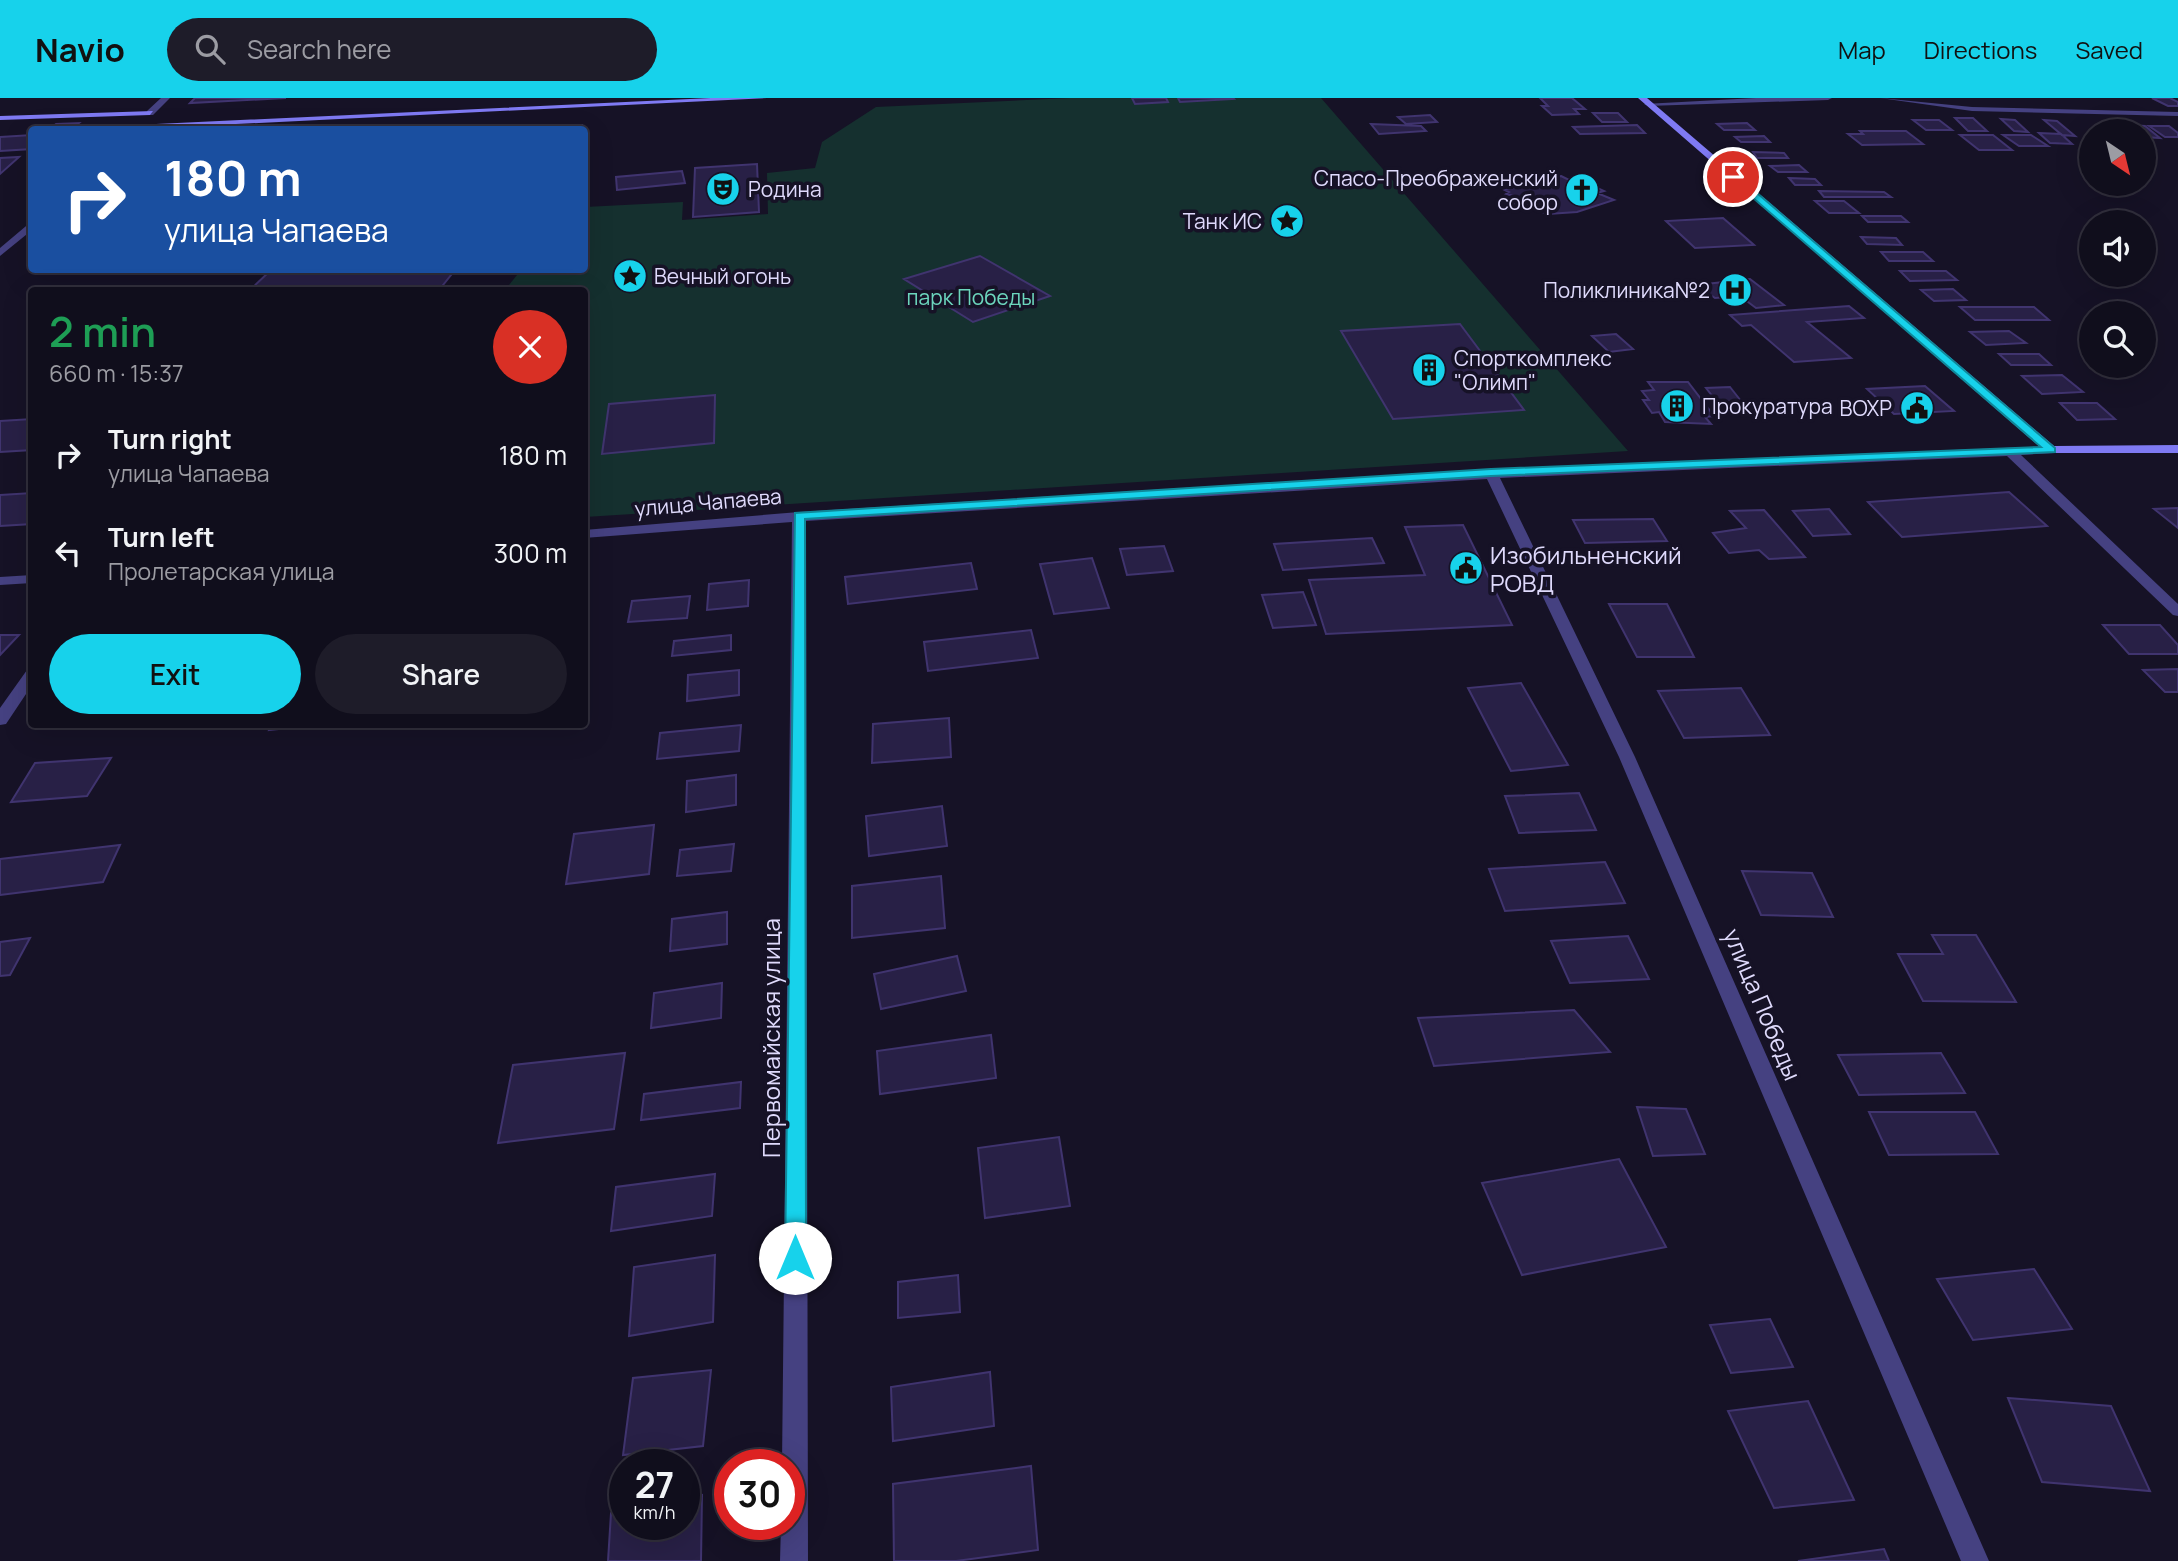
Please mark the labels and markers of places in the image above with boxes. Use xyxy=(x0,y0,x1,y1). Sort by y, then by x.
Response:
pin xyxy=(1703,147,1763,207)
place label: Спасо-Преображенский собор xyxy=(1314,164,1558,216)
theatre icon: Родина xyxy=(704,170,742,208)
church icon: Спасо-Преображенский собор xyxy=(1563,171,1601,209)
place label: Родина xyxy=(748,175,822,203)
place icon: Танк ИС xyxy=(1268,202,1306,240)
place label: Танк ИС xyxy=(1183,207,1262,235)
place icon: Вечный огонь xyxy=(611,257,649,295)
place label: Вечный огонь xyxy=(654,262,791,290)
hospital icon: Поликлиника№2 xyxy=(1716,271,1754,309)
place label: Поликлиника№2 xyxy=(1543,276,1710,304)
place label: Спорткомплекс "Олимп" xyxy=(1454,344,1612,396)
building icon: Спорткомплекс "Олимп" xyxy=(1410,351,1448,389)
building icon: Прокуратура xyxy=(1658,387,1696,425)
public building icon: ВОХР xyxy=(1898,389,1936,427)
place label: Прокуратура xyxy=(1702,392,1833,420)
place label: ВОХР xyxy=(1840,394,1892,422)
place label: Изобильненский РОВД xyxy=(1490,538,1682,599)
public building icon: Изобильненский РОВД xyxy=(1447,549,1485,587)

